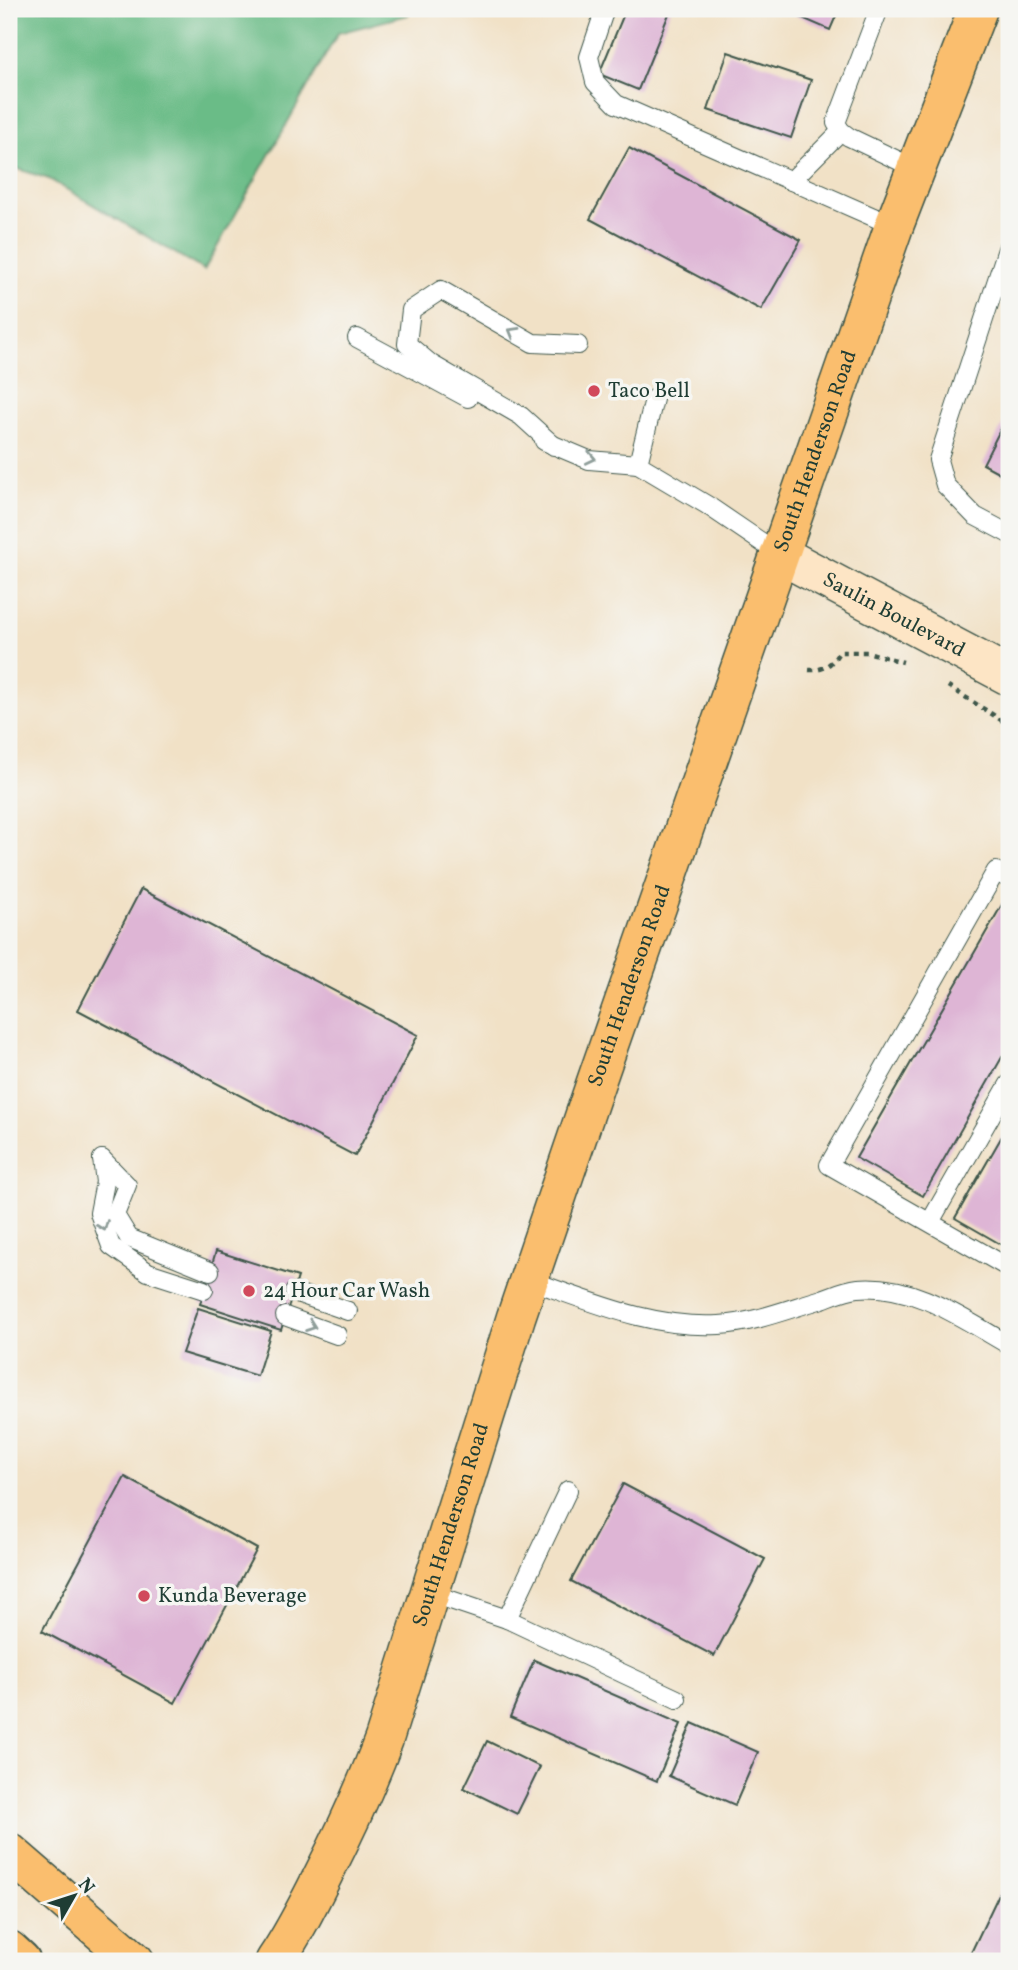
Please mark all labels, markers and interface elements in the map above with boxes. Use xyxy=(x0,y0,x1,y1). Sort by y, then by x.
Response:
one-way arrow xyxy=(508,327,521,340)
street label: South Henderson Road xyxy=(767,346,864,556)
place label: Taco Bell xyxy=(608,377,690,406)
marker: Taco Bell xyxy=(586,383,602,399)
one-way arrow xyxy=(585,450,597,465)
street label: Saulin Boulevard xyxy=(817,565,970,665)
street label: South Henderson Road xyxy=(581,881,678,1091)
one-way arrow xyxy=(95,1219,109,1231)
place label: 24 Hour Car Wash xyxy=(263,1277,430,1306)
marker: 24 Hour Car Wash xyxy=(241,1283,257,1299)
one-way arrow xyxy=(305,1318,317,1332)
street label: South Henderson Road xyxy=(405,1419,496,1630)
place label: Kunda Beverage xyxy=(158,1582,307,1611)
marker: Kunda Beverage xyxy=(136,1588,152,1604)
north arrow xyxy=(38,1862,108,1932)
text: N xyxy=(71,1873,100,1900)

